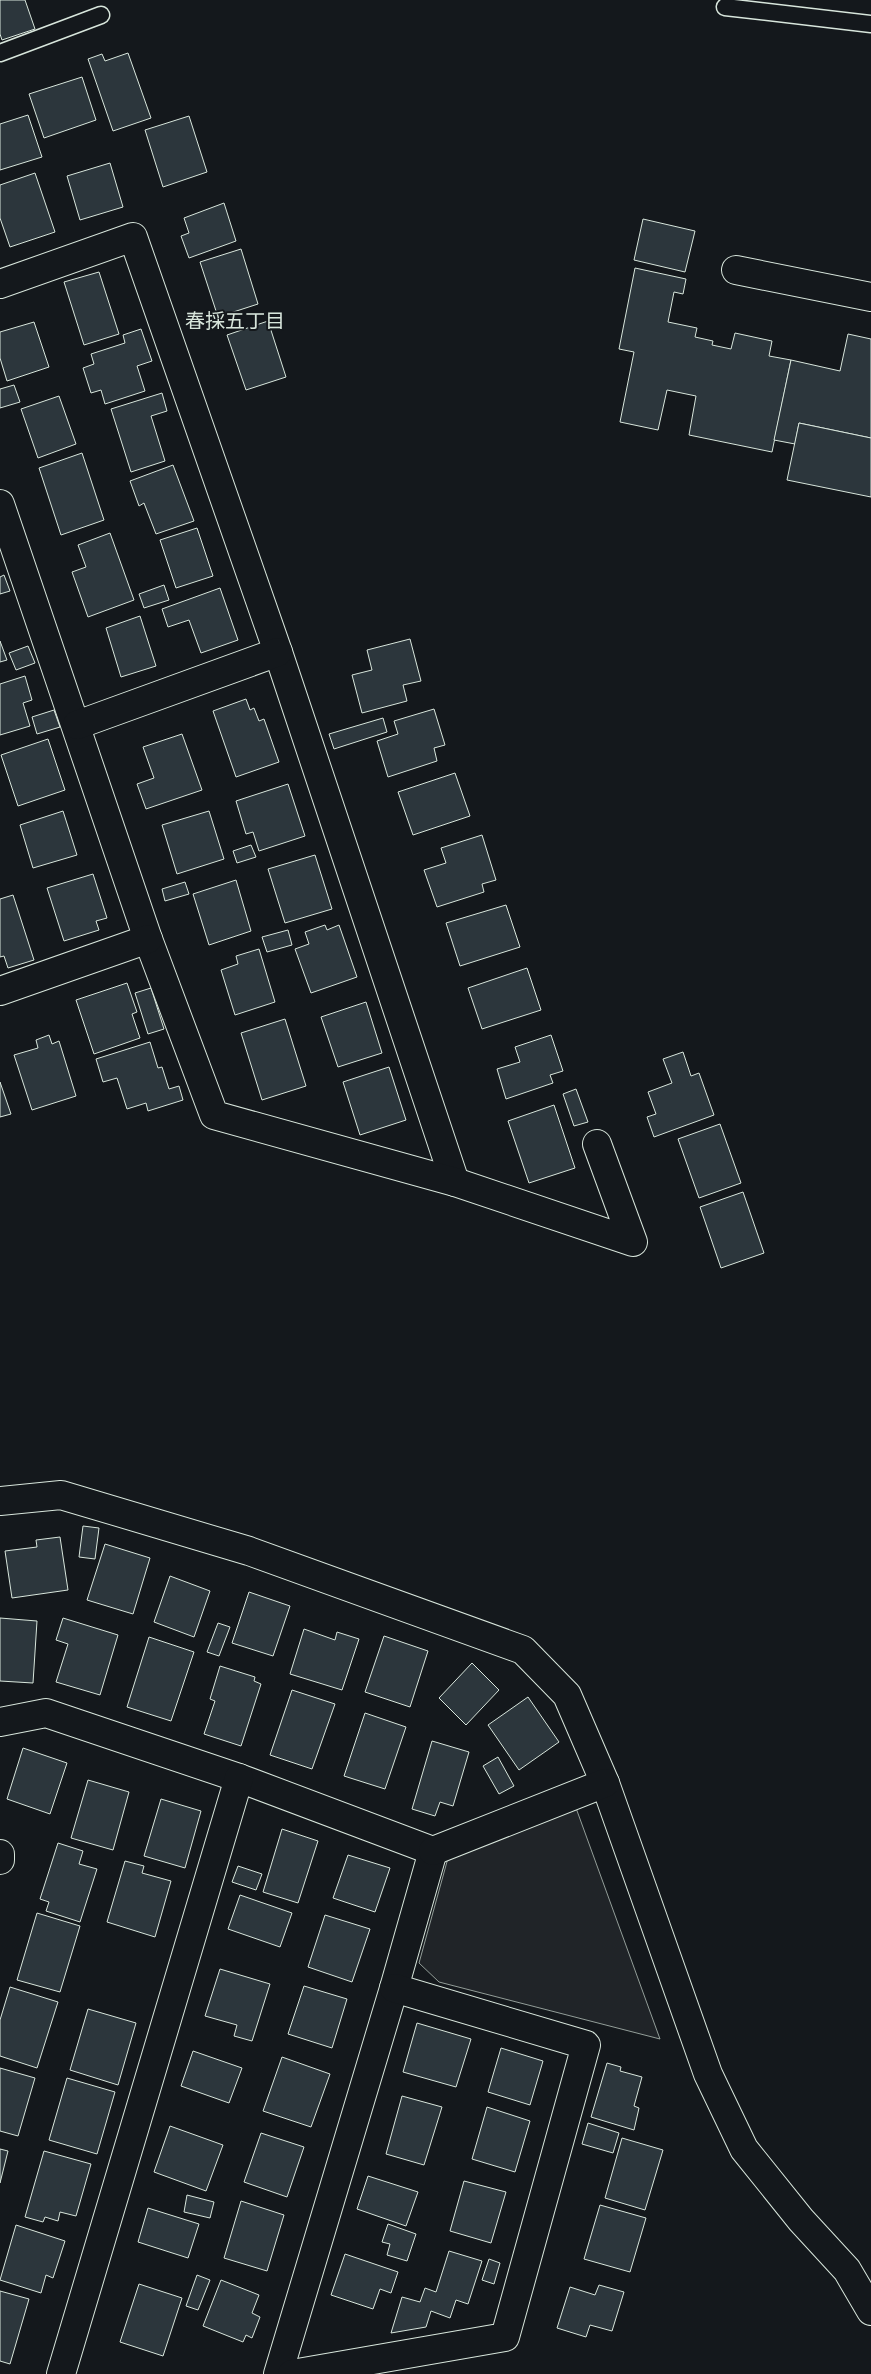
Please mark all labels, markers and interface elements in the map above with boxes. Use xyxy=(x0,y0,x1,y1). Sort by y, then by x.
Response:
district label: 春採五丁目 xyxy=(185,309,285,334)

